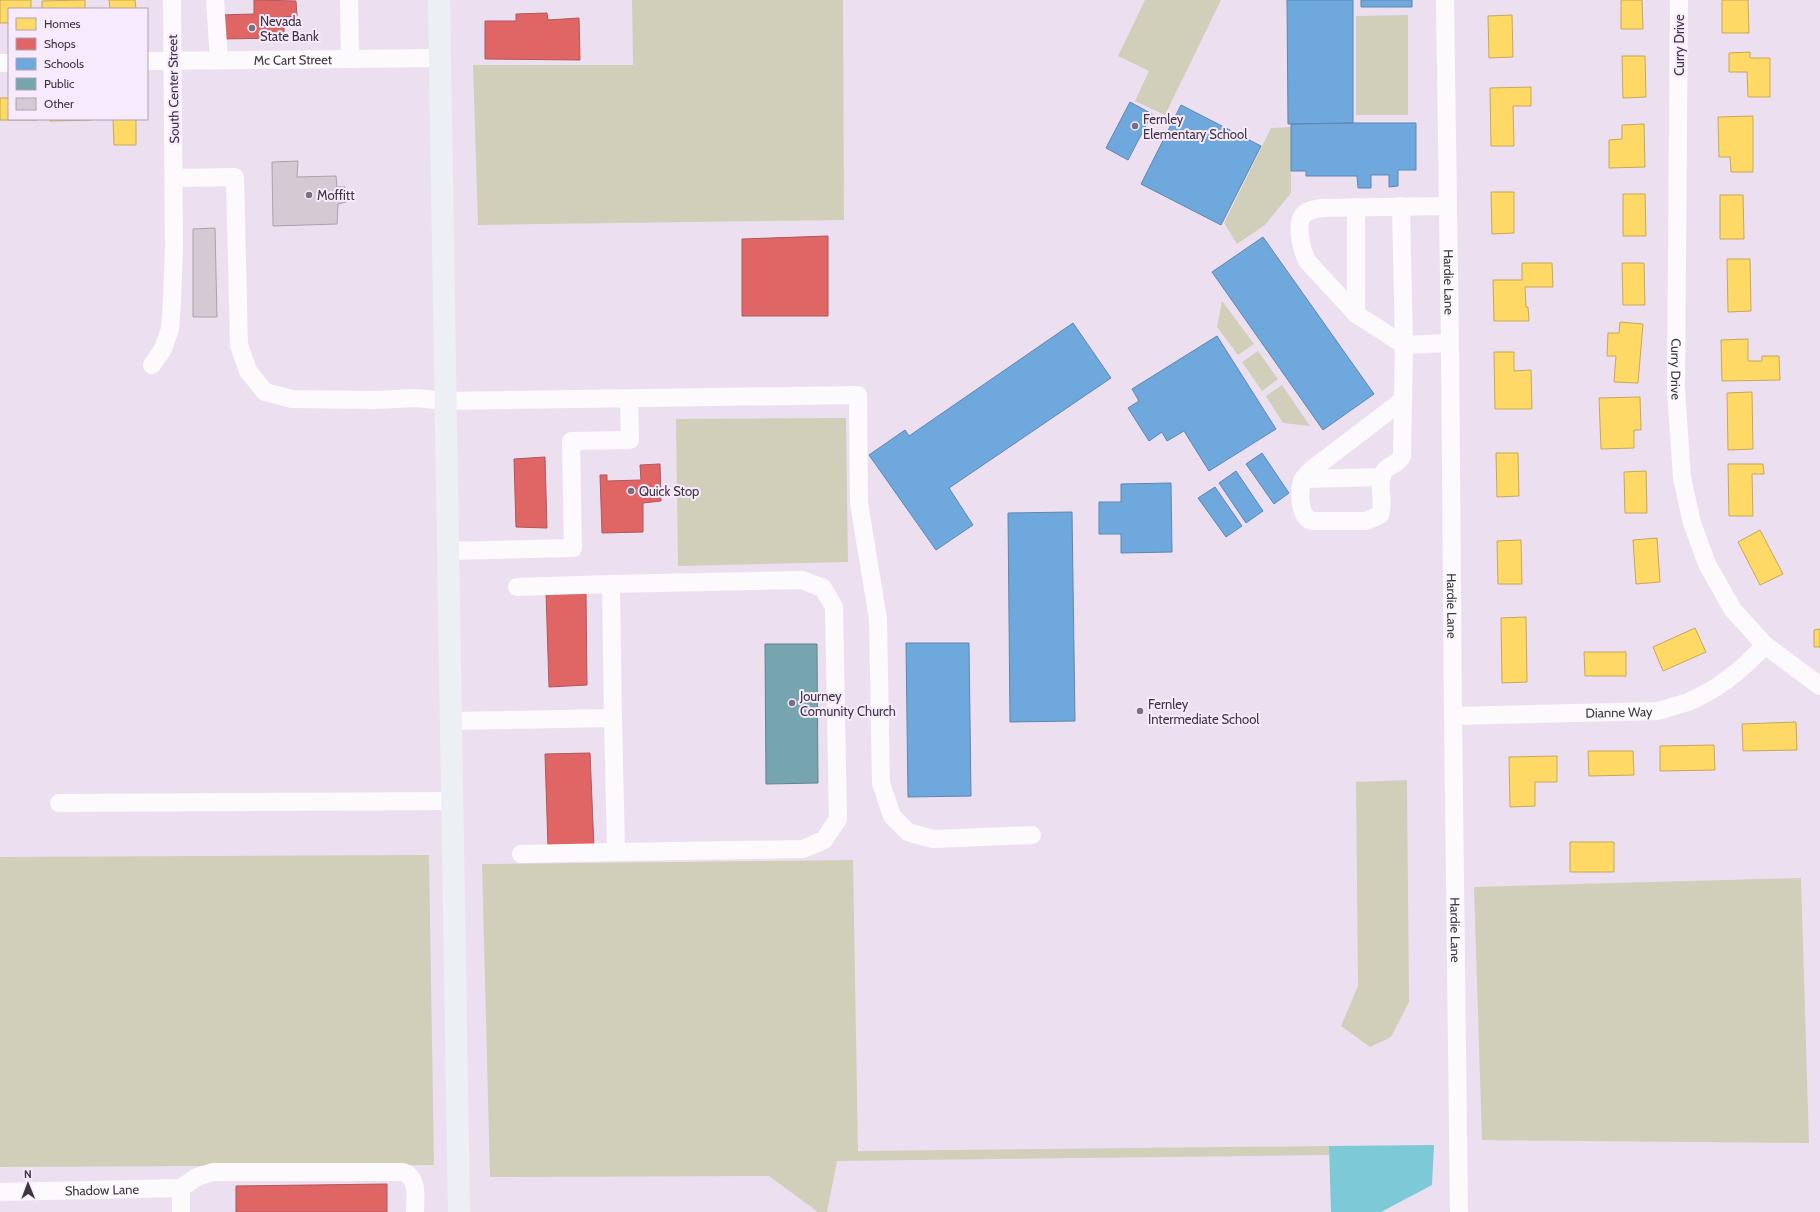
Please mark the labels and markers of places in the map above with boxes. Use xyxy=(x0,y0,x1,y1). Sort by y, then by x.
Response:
place label: Nevada State Bank xyxy=(260,13,319,44)
marker: Nevada State Bank xyxy=(247,23,257,33)
place label: Fernley Elementary School xyxy=(1143,111,1247,142)
marker: Fernley Elementary School xyxy=(1130,121,1140,131)
place label: Moffitt xyxy=(317,187,355,203)
marker: Moffitt xyxy=(304,190,314,200)
place label: Quick Stop xyxy=(639,483,699,499)
marker: Quick Stop xyxy=(626,486,636,496)
place label: Journey Comunity Church xyxy=(799,688,896,719)
place label: Fernley Intermediate School xyxy=(1148,696,1259,727)
marker: Journey Comunity Church xyxy=(787,698,797,708)
marker: Fernley Intermediate School xyxy=(1135,706,1145,716)

